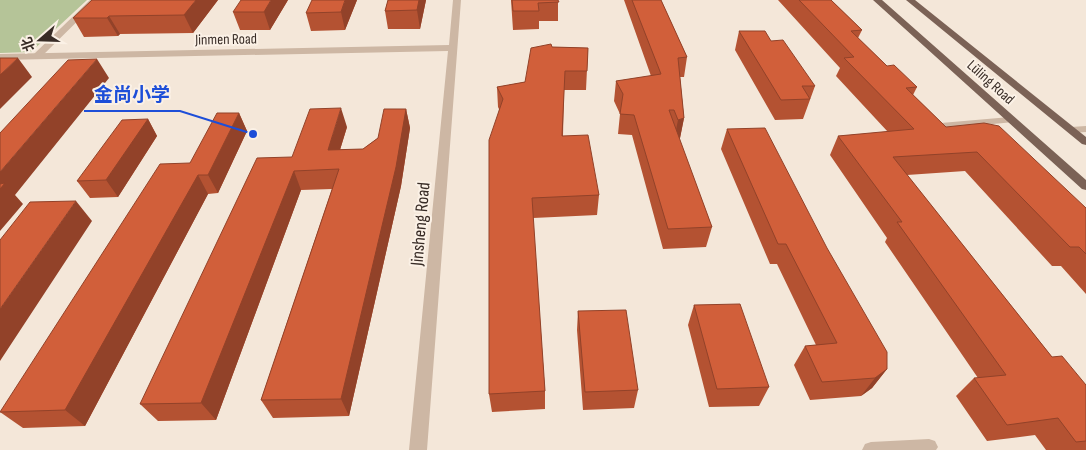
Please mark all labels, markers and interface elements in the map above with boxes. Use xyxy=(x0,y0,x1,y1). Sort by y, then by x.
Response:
north arrow xyxy=(15,15,65,65)
street label: Jinmen Road xyxy=(194,29,257,50)
text: 北 xyxy=(18,35,39,54)
street label: Lüling Road xyxy=(963,56,1018,109)
callout: 金尚小学 xyxy=(84,77,180,111)
text: 金尚小学 xyxy=(94,84,170,107)
street label: Jinsheng Road xyxy=(406,181,435,268)

